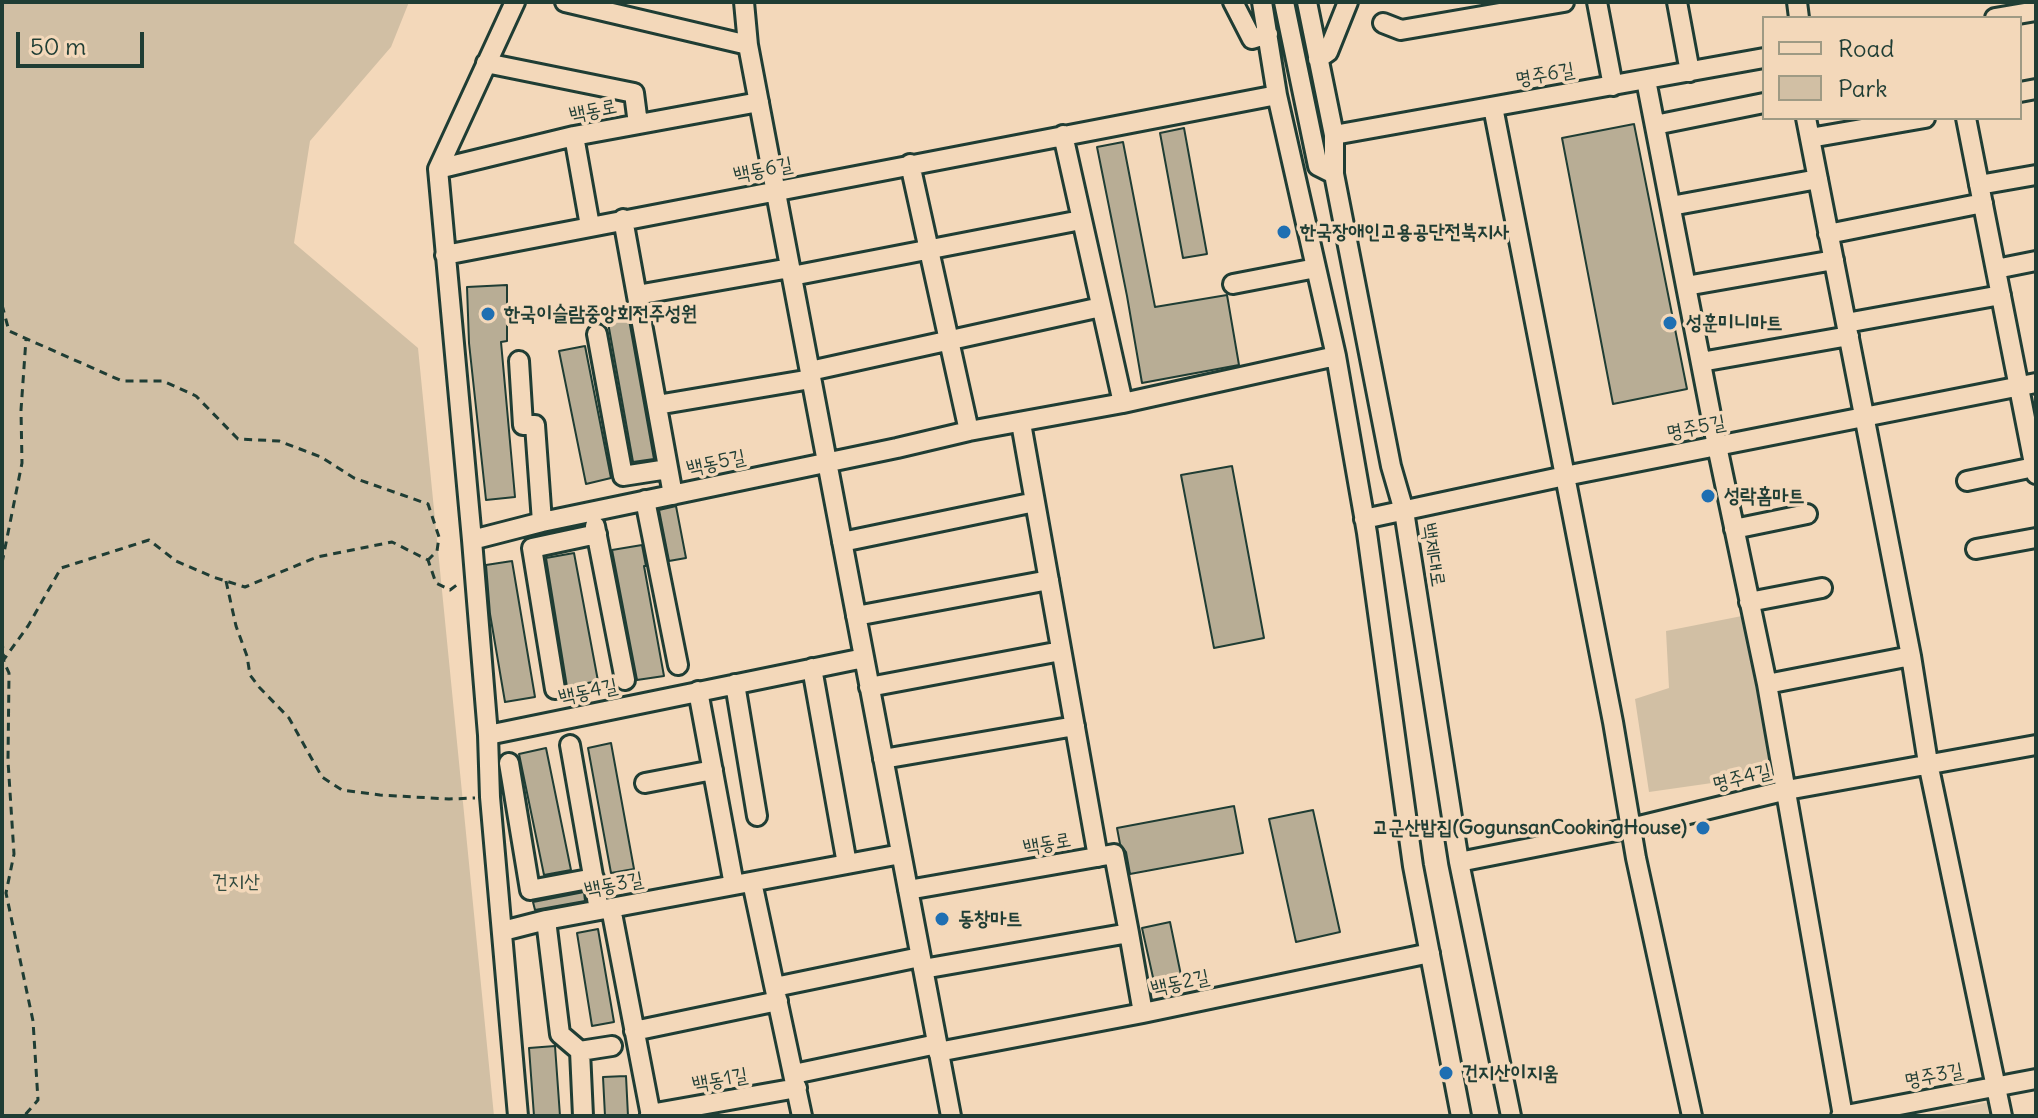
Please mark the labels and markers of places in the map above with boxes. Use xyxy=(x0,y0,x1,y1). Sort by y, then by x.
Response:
place label: 한국장애인고용공단전북지사 xyxy=(1300,220,1509,244)
marker: 한국장애인고용공단전북지사 xyxy=(1275,223,1293,241)
place label: 한국이슬람중앙회전주성원 xyxy=(504,302,697,326)
marker: 한국이슬람중앙회전주성원 xyxy=(479,305,497,323)
place label: 성훈미니마트 xyxy=(1686,311,1783,335)
marker: 성훈미니마트 xyxy=(1661,314,1679,332)
place label: 성락홈마트 xyxy=(1724,484,1804,508)
marker: 성락홈마트 xyxy=(1699,487,1717,505)
place label: 고군산밥집(GogunsanCookingHouse) xyxy=(1372,816,1687,840)
marker: 고군산밥집(GogunsanCookingHouse) xyxy=(1694,819,1712,837)
place label: 동창마트 xyxy=(958,907,1022,931)
marker: 동창마트 xyxy=(933,910,951,928)
place label: 건지산이지움 xyxy=(1462,1061,1559,1085)
marker: 건지산이지움 xyxy=(1437,1064,1455,1082)

